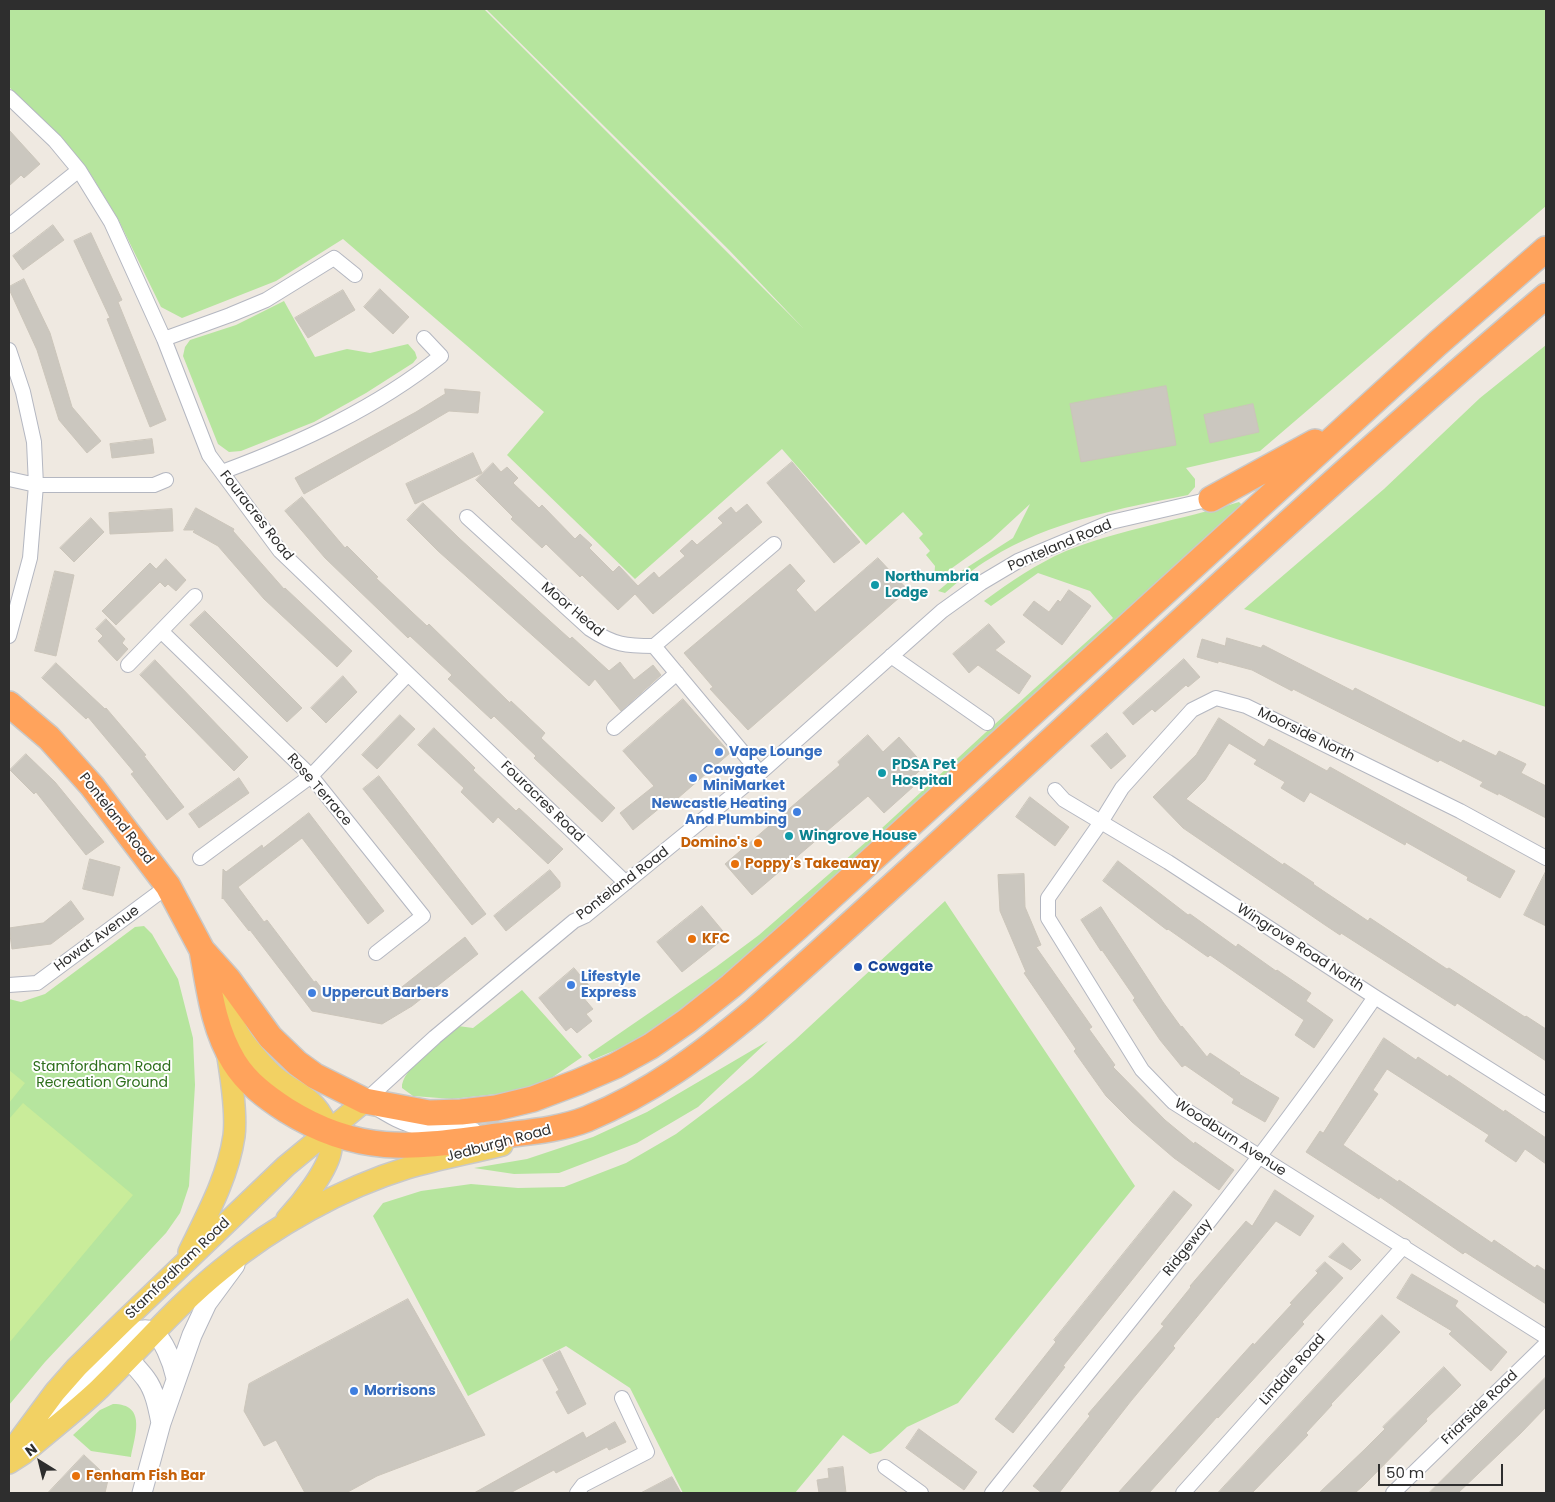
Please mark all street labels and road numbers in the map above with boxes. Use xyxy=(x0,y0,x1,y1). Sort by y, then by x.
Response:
street label: Fouracres Road xyxy=(216,468,296,564)
street label: Ponteland Road xyxy=(1006,517,1114,575)
street label: Moor Head xyxy=(537,579,607,641)
street label: Moorside North xyxy=(1255,704,1357,766)
street label: Rose Terrace xyxy=(283,750,355,830)
street label: Fouracres Road xyxy=(497,758,587,846)
street label: Ponteland Road xyxy=(75,770,157,868)
street label: Ponteland Road xyxy=(574,844,672,924)
street label: Wingrove Road North xyxy=(1233,901,1367,995)
street label: Howat Avenue xyxy=(51,903,143,975)
street label: Woodburn Avenue xyxy=(1171,1096,1289,1180)
street label: Jedburgh Road xyxy=(445,1122,553,1166)
street label: Stamfordham Road xyxy=(122,1215,234,1323)
street label: Ridgeway xyxy=(1160,1216,1216,1280)
street label: Lindale Road xyxy=(1257,1331,1329,1409)
street label: Friarside Road xyxy=(1438,1367,1522,1449)

